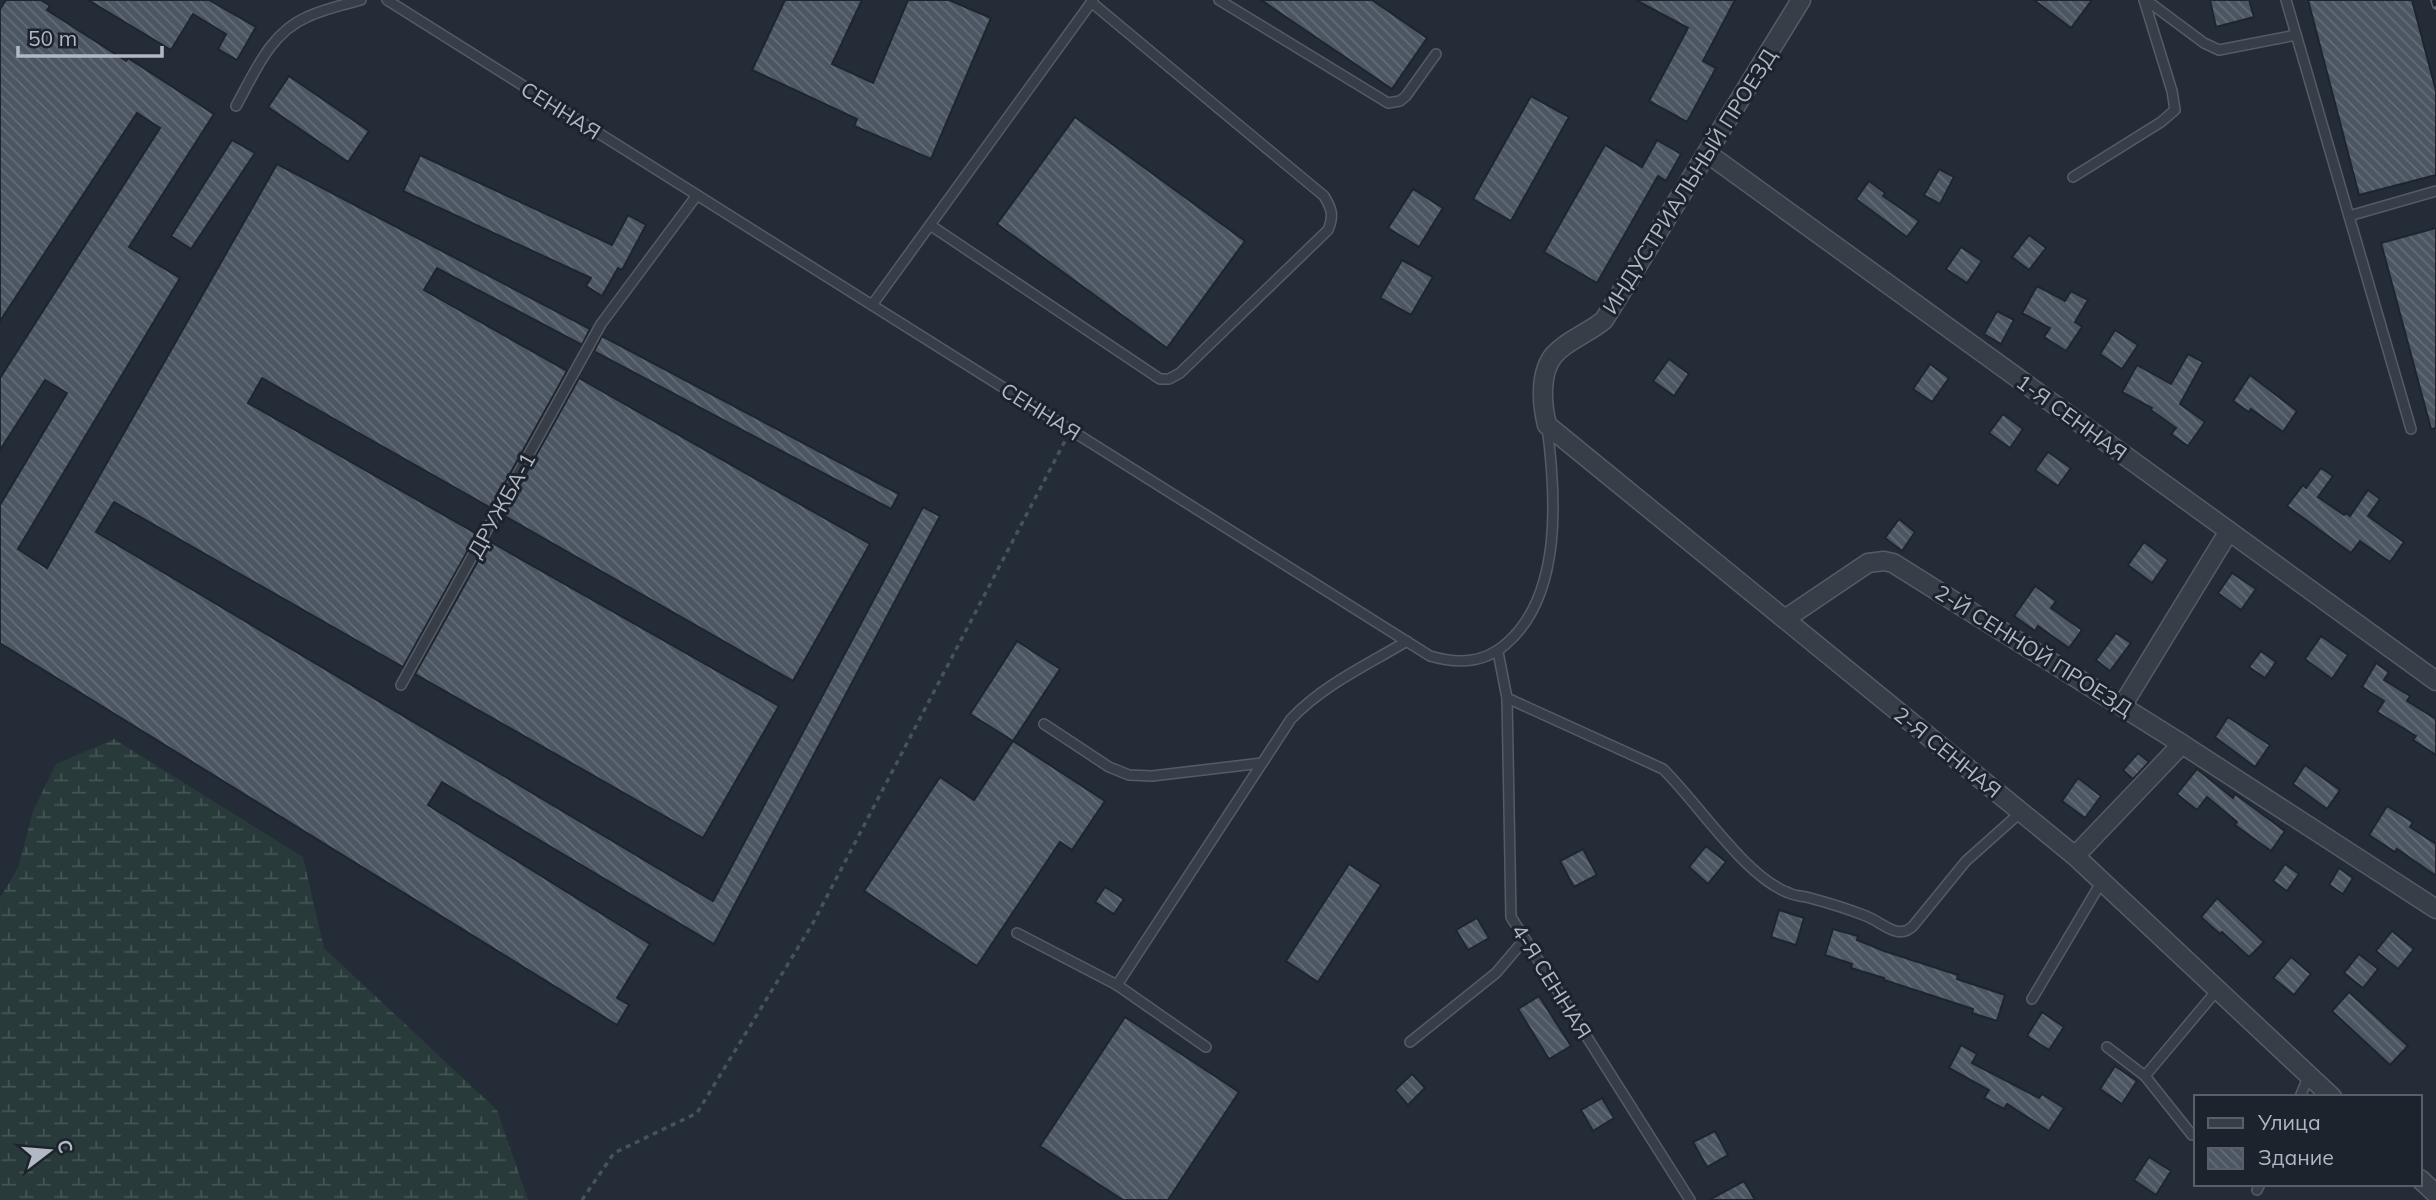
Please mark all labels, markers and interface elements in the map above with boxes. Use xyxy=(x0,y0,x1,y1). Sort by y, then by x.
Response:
scale bar xyxy=(18,14,161,58)
text: 50 m xyxy=(28,25,77,51)
street label: ИНДУСТРИАЛЬНЫЙ ПРОЕЗД xyxy=(1596,43,1782,319)
street label: СЕННАЯ xyxy=(516,75,606,145)
street label: 1-Я СЕННАЯ xyxy=(2012,368,2132,466)
street label: СЕННАЯ xyxy=(996,376,1086,446)
street label: ДРУЖБА-1 xyxy=(461,448,541,562)
street label: 2-Й СЕННОЙ ПРОЕЗД xyxy=(1931,579,2138,721)
street label: 2-Я СЕННАЯ xyxy=(1889,701,2007,803)
street label: 4-Я СЕННАЯ xyxy=(1506,919,1598,1043)
legend xyxy=(2194,1095,2422,1186)
text: Улица xyxy=(2257,1109,2321,1135)
north arrow xyxy=(14,1116,84,1186)
text: С xyxy=(52,1137,79,1156)
text: Здание xyxy=(2258,1144,2334,1170)

